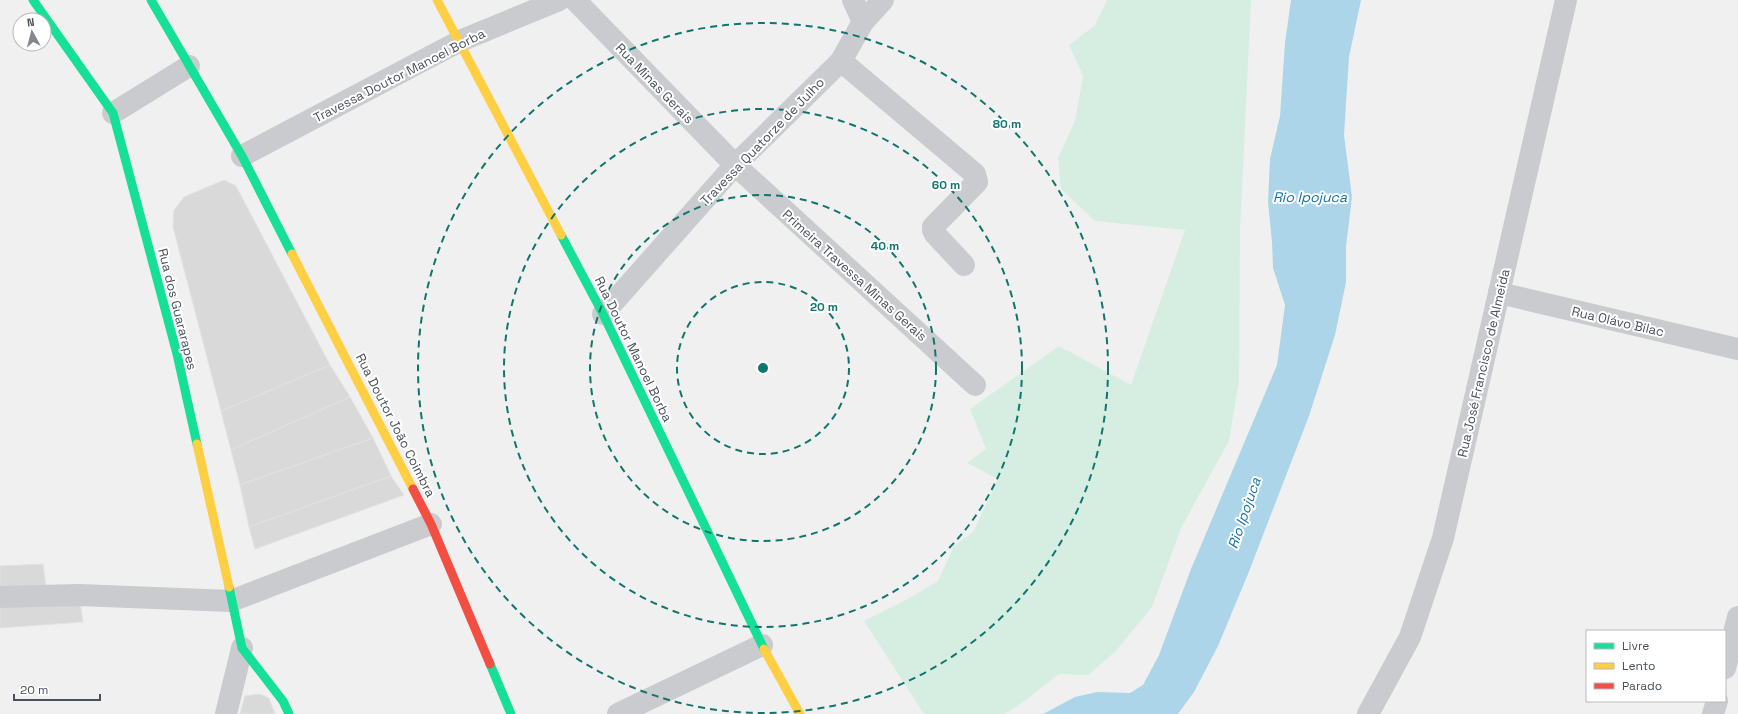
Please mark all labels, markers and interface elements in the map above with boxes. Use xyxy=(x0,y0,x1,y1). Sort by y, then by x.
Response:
north arrow xyxy=(12,12,52,52)
text: N xyxy=(26,15,35,29)
street label: Travessa Doutor Manoel Borba xyxy=(311,24,488,126)
street label: Rua Minas Gerais xyxy=(612,40,697,127)
street label: Travessa Quatorze de Julho xyxy=(697,74,828,209)
text: 80 m xyxy=(993,116,1021,132)
text: 60 m xyxy=(932,177,960,193)
water label: Rio Ipojuca xyxy=(1273,188,1348,206)
street label: Primeira Travessa Minas Gerais xyxy=(779,206,931,345)
text: 40 m xyxy=(871,238,899,254)
street label: Rua dos Guararapes xyxy=(154,247,201,372)
street label: Rua José Francisco de Almeida xyxy=(1454,267,1514,459)
street label: Rua Doutor Manoel Borba xyxy=(591,274,676,425)
text: 20 m xyxy=(810,299,838,315)
street label: Rua Olávo Bilac xyxy=(1570,303,1666,340)
street label: Rua Doutor João Coimbra xyxy=(352,351,439,500)
centre of rings xyxy=(756,361,770,375)
water label: Rio Ipojuca xyxy=(1223,474,1265,551)
legend xyxy=(1586,630,1726,702)
text: Livre xyxy=(1622,638,1649,654)
text: Lento xyxy=(1622,658,1656,674)
scale bar xyxy=(14,676,100,702)
text: Parado xyxy=(1622,678,1662,694)
text: 20 m xyxy=(20,682,48,698)

